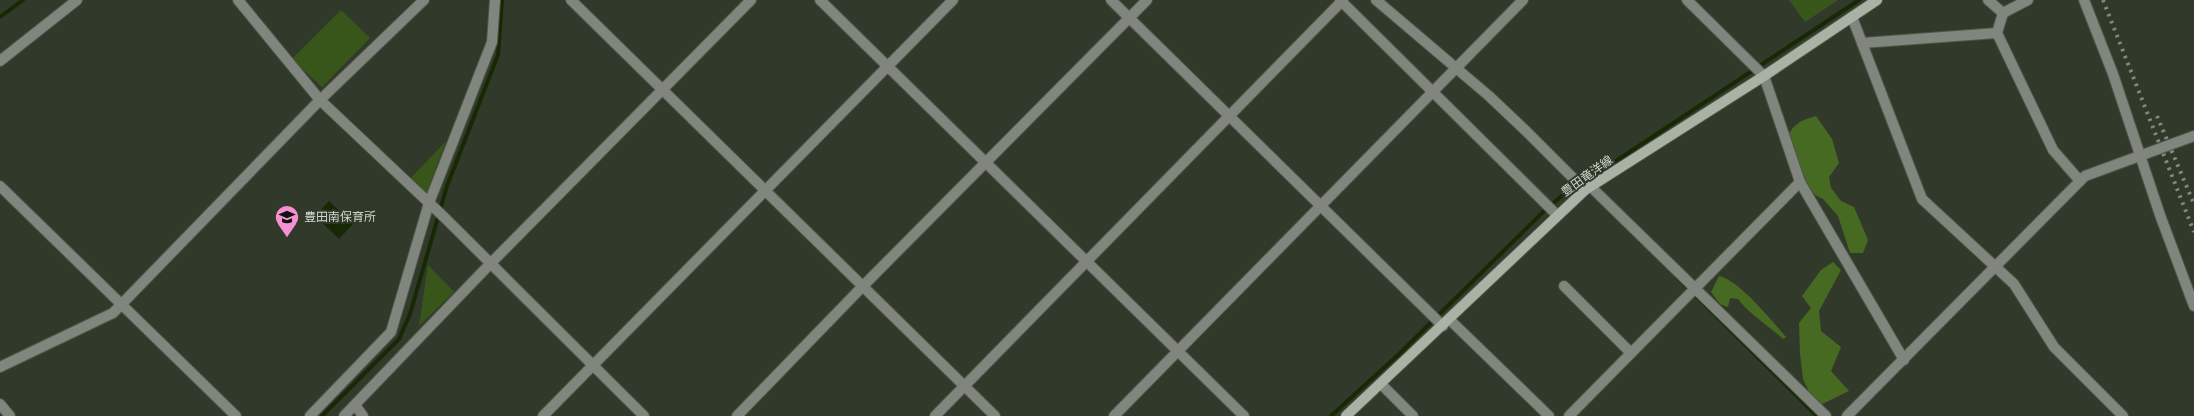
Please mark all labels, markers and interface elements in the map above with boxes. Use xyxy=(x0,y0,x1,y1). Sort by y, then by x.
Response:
street label: 豊田竜洋線 xyxy=(1559,153,1615,199)
school or university icon: 豊田南保育所 xyxy=(274,204,300,238)
place label: 豊田南保育所 xyxy=(304,210,376,224)

